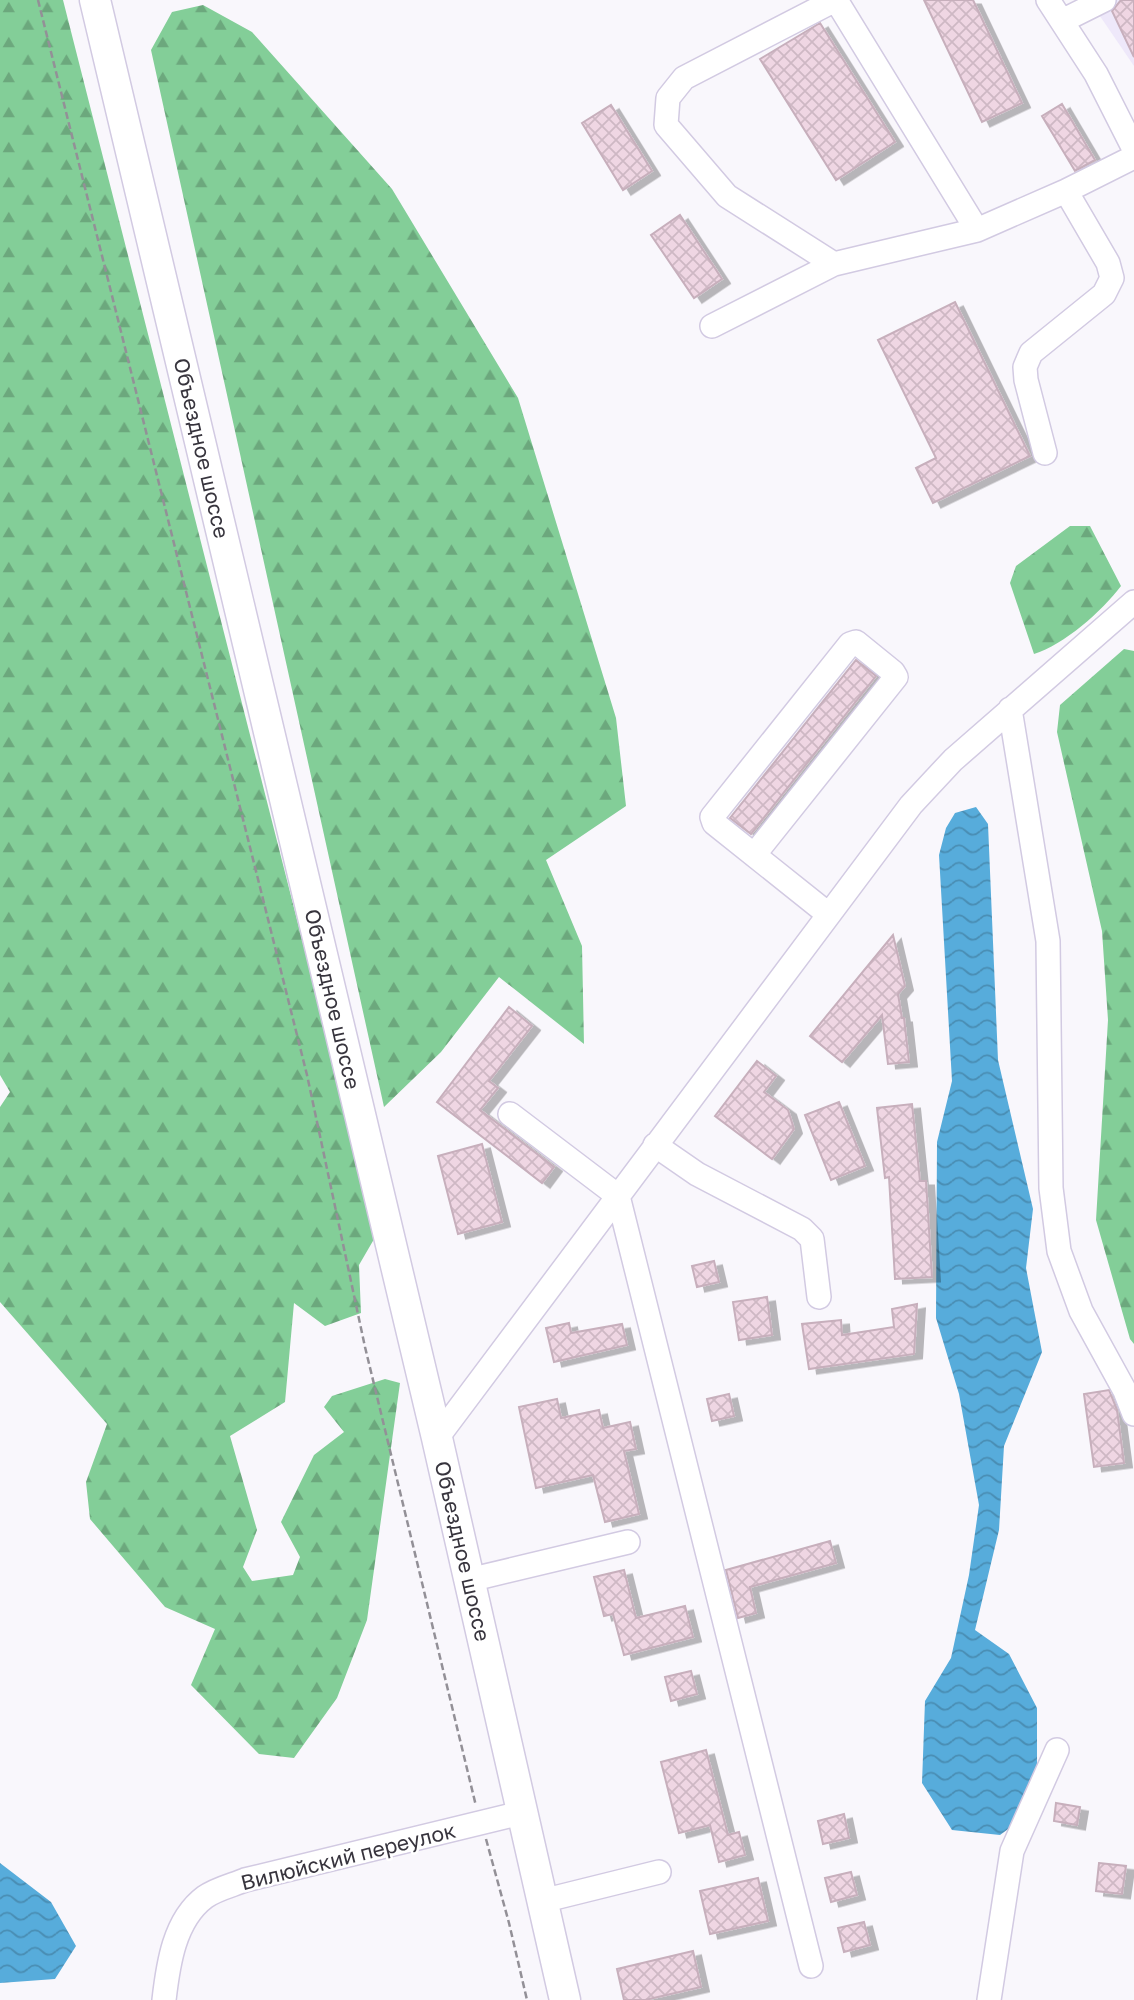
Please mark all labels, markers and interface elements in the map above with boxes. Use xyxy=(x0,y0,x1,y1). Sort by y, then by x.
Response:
street label: Объездное шоссе xyxy=(169,355,235,541)
street label: Объездное шоссе xyxy=(300,906,366,1092)
street label: Объездное шоссе xyxy=(430,1458,496,1644)
street label: Вилюйский переулок xyxy=(238,1817,458,1895)

